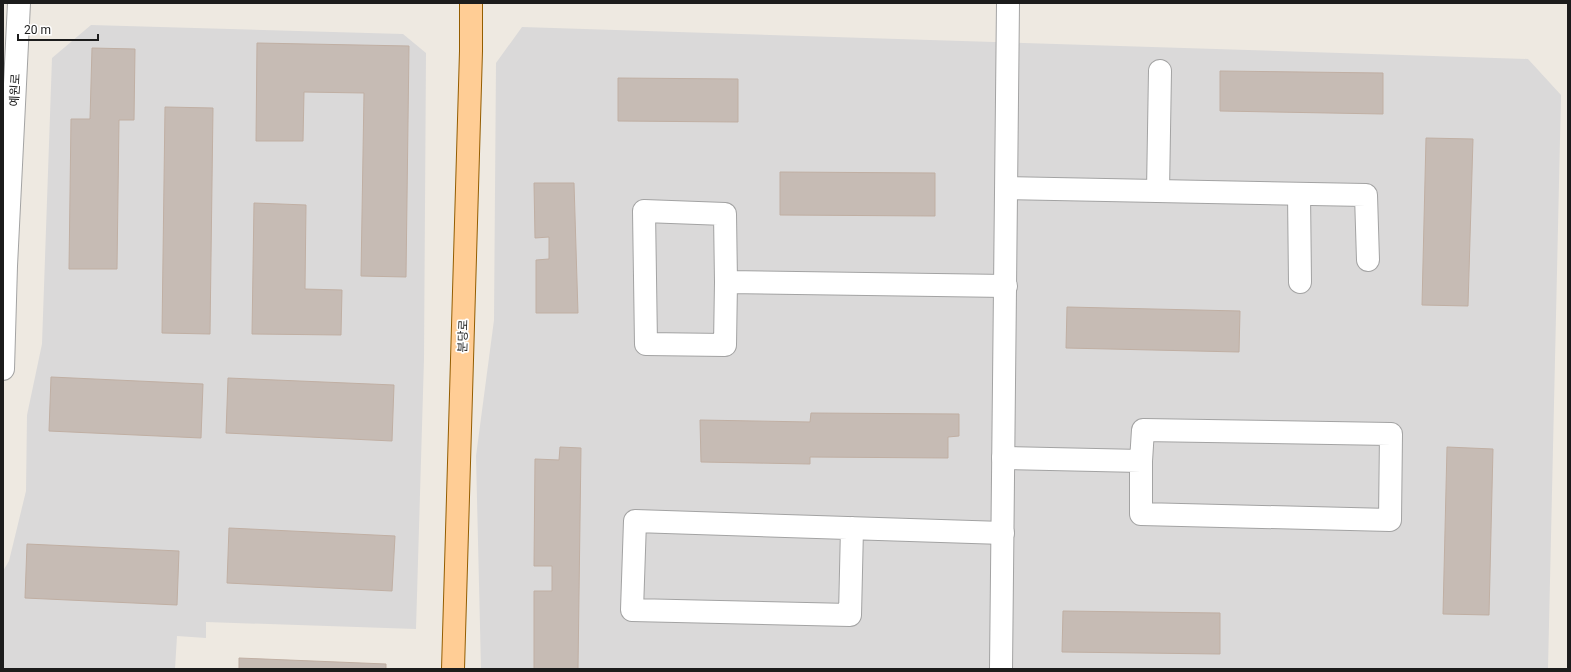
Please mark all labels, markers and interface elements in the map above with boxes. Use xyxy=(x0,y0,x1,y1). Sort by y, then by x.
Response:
scale bar xyxy=(18,16,98,42)
text: 20 m xyxy=(24,23,51,37)
street label: 예원로 xyxy=(7,73,23,107)
street label: 분당로 xyxy=(455,319,471,353)

